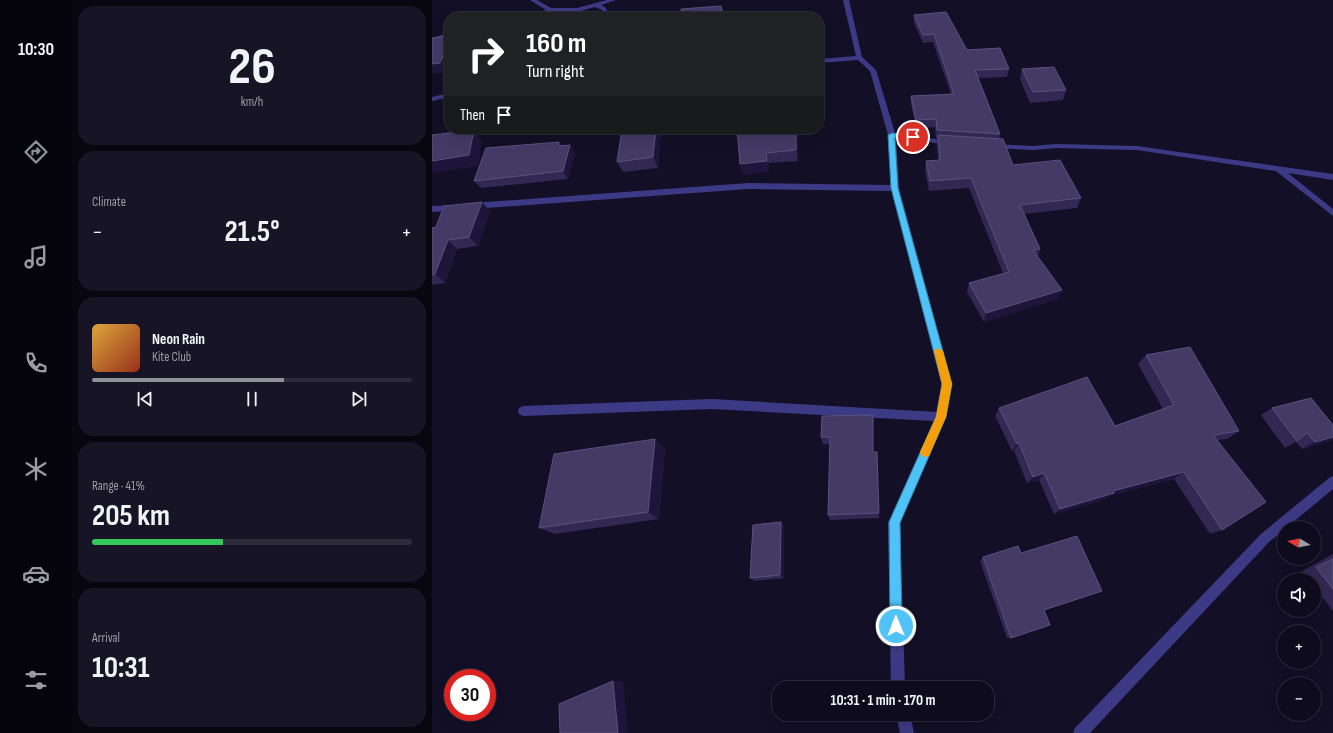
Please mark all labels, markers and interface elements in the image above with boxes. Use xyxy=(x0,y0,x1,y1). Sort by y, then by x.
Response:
text: 160 m xyxy=(526,27,586,60)
icon: right xyxy=(460,28,512,80)
text: 26 xyxy=(228,36,276,99)
text: 10:30 xyxy=(18,39,54,60)
text: Turn right xyxy=(526,61,584,82)
text: km/h xyxy=(241,94,263,110)
icon: arrive xyxy=(493,104,515,126)
text: Then xyxy=(460,106,485,125)
pin xyxy=(896,120,930,154)
icon: arrive xyxy=(902,126,924,148)
icon: directions xyxy=(22,138,50,166)
text: Climate xyxy=(92,194,126,210)
text: 21.5° xyxy=(224,214,280,250)
text: − xyxy=(92,219,103,246)
text: + xyxy=(401,219,412,246)
icon: music xyxy=(22,243,50,271)
text: Neon Rain xyxy=(152,330,205,349)
icon: phone xyxy=(22,349,50,377)
text: Kite Club xyxy=(152,349,191,365)
icon: previous xyxy=(134,388,156,410)
icon: pause xyxy=(241,388,263,410)
icon: next xyxy=(348,388,370,410)
icon: climate xyxy=(22,455,50,483)
text: Range · 41% xyxy=(92,478,145,494)
text: 205 km xyxy=(92,498,170,534)
north arrow xyxy=(1277,521,1321,565)
map controls xyxy=(1277,521,1321,721)
icon: car xyxy=(22,560,50,588)
button: sound xyxy=(1277,573,1321,617)
position arrow xyxy=(875,605,917,647)
button: + xyxy=(1277,625,1321,669)
text: Arrival xyxy=(92,630,120,646)
text: 10:31 xyxy=(92,650,150,686)
icon: filters xyxy=(22,666,50,694)
speed limit sign: 30 xyxy=(444,669,496,721)
button: − xyxy=(1277,677,1321,721)
text: 10:31 · 1 min · 170 m xyxy=(831,691,935,710)

